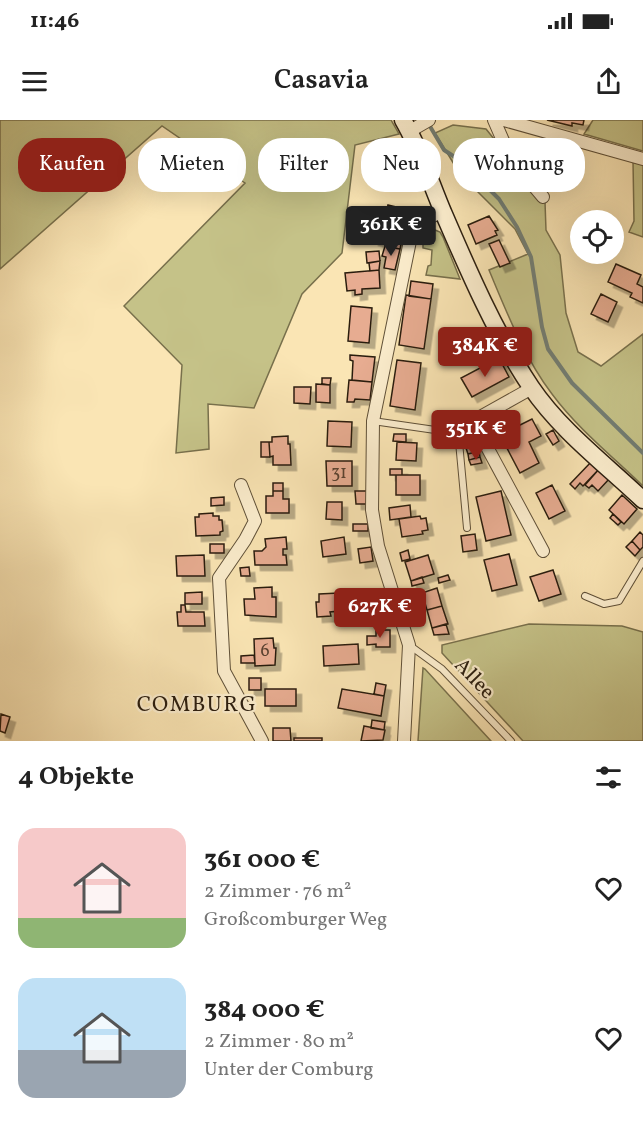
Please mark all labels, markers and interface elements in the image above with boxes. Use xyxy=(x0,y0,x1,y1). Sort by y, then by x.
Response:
text: 11:46 xyxy=(30,6,79,37)
text: Casavia xyxy=(274,62,369,100)
icon: menu xyxy=(18,65,51,98)
icon: share xyxy=(592,65,625,98)
chip: Kaufen xyxy=(18,138,126,192)
chip: Mieten xyxy=(138,138,246,192)
chip: Filter xyxy=(258,138,349,192)
chip: Neu xyxy=(361,138,441,192)
chip: Wohnung xyxy=(453,138,585,192)
pin: 361K € xyxy=(342,206,440,257)
map controls xyxy=(570,210,624,264)
button: locate xyxy=(570,210,624,264)
text: 361K € xyxy=(360,211,422,239)
pin: 384K € xyxy=(436,327,534,378)
text: 384K € xyxy=(452,332,518,360)
pin: 351K € xyxy=(427,410,525,461)
text: 351K € xyxy=(445,415,507,443)
house number: 31 xyxy=(331,461,347,486)
pin: 627K € xyxy=(331,588,429,639)
text: 627K € xyxy=(348,593,412,621)
house number: 6 xyxy=(260,639,270,664)
street label: Allee xyxy=(447,652,501,706)
district label: COMBURG xyxy=(137,690,257,721)
text: 4 Objekte xyxy=(18,759,134,795)
icon: filters xyxy=(592,761,625,794)
text: 361 000 € xyxy=(204,842,320,878)
icon: home xyxy=(66,852,138,924)
icon: heart xyxy=(592,872,625,905)
text: 2 Zimmer · 76 m² xyxy=(204,878,351,906)
text: Großcomburger Weg xyxy=(204,906,387,934)
text: 384 000 € xyxy=(204,992,325,1028)
icon: home xyxy=(66,1002,138,1074)
icon: heart xyxy=(592,1022,625,1055)
text: 2 Zimmer · 80 m² xyxy=(204,1028,354,1056)
text: Unter der Comburg xyxy=(204,1056,373,1084)

